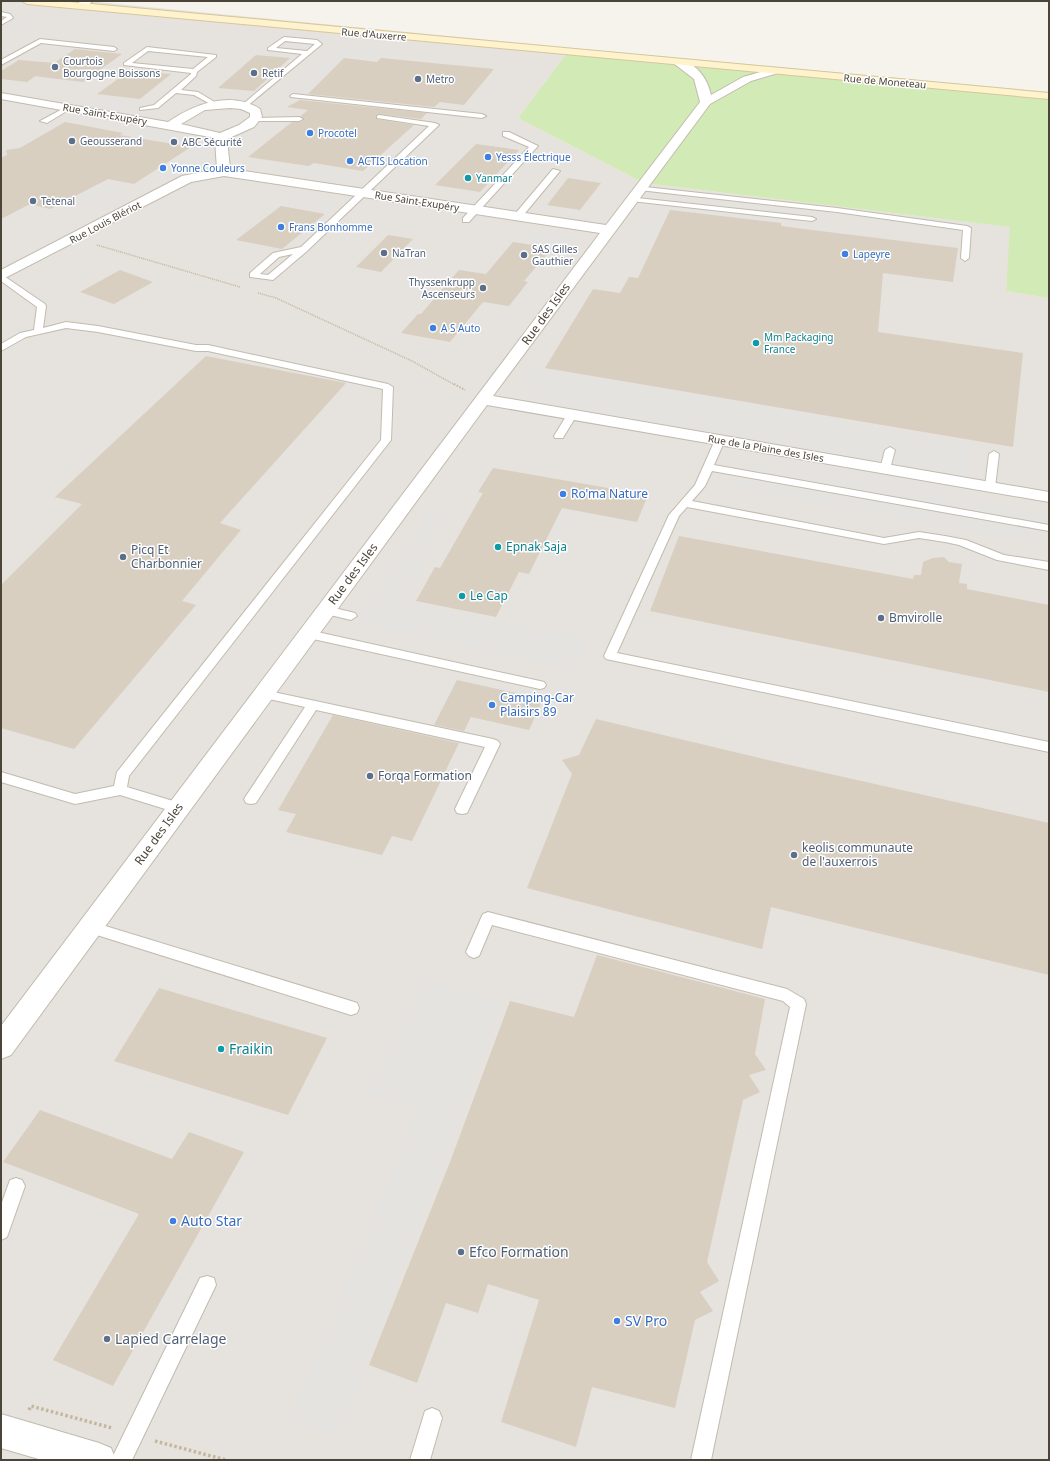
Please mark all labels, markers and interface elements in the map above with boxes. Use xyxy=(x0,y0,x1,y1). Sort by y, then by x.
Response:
street label: Rue d'Auxerre xyxy=(341,24,408,44)
place label: Courtois Bourgogne Boissons xyxy=(63,54,160,80)
marker: Courtois Bourgogne Boissons xyxy=(50,62,60,72)
place label: Retif xyxy=(262,66,284,80)
marker: Retif xyxy=(249,68,259,78)
street label: Rue de Moneteau xyxy=(843,70,927,92)
place label: Metro xyxy=(426,72,454,86)
marker: Metro xyxy=(413,74,423,84)
street label: Rue Saint-Exupéry xyxy=(62,100,149,128)
place label: Procotel xyxy=(318,126,357,140)
marker: Procotel xyxy=(305,128,315,138)
place label: Geousserand xyxy=(80,134,142,148)
place label: ABC Sécurité xyxy=(182,135,242,149)
marker: Geousserand xyxy=(67,136,77,146)
marker: ABC Sécurité xyxy=(169,137,179,147)
place label: Yesss Électrique xyxy=(496,150,571,164)
marker: Yesss Électrique xyxy=(483,152,493,162)
place label: ACTIS Location xyxy=(358,154,428,168)
marker: ACTIS Location xyxy=(345,156,355,166)
place label: Yonne Couleurs xyxy=(171,161,245,175)
marker: Yonne Couleurs xyxy=(158,163,168,173)
place label: Yanmar xyxy=(476,171,512,185)
marker: Yanmar xyxy=(463,173,473,183)
street label: Rue Saint-Exupéry xyxy=(374,187,461,215)
place label: Tetenal xyxy=(41,194,75,208)
marker: Tetenal xyxy=(28,196,38,206)
street label: Rue Louis Blériot xyxy=(67,197,144,247)
place label: Frans Bonhomme xyxy=(289,220,373,234)
marker: Frans Bonhomme xyxy=(276,222,286,232)
place label: SAS Gilles Gauthier xyxy=(532,242,578,268)
place label: NaTran xyxy=(392,246,426,260)
place label: Lapeyre xyxy=(853,247,890,261)
marker: NaTran xyxy=(379,248,389,258)
marker: Lapeyre xyxy=(840,249,850,259)
marker: SAS Gilles Gauthier xyxy=(519,250,529,260)
place label: Thyssenkrupp Ascenseurs xyxy=(409,275,475,301)
street label: Rue des Isles xyxy=(517,279,574,348)
marker: Thyssenkrupp Ascenseurs xyxy=(478,283,488,293)
place label: A S Auto xyxy=(441,321,480,335)
marker: A S Auto xyxy=(428,323,438,333)
place label: Mm Packaging France xyxy=(764,330,834,356)
marker: Mm Packaging France xyxy=(751,338,761,348)
street label: Rue de la Plaine des Isles xyxy=(707,431,825,465)
place label: Ro'ma Nature xyxy=(571,485,648,502)
marker: Ro'ma Nature xyxy=(558,489,568,499)
place label: Epnak Saja xyxy=(506,538,567,555)
street label: Rue des Isles xyxy=(324,539,382,608)
place label: Picq Et Charbonnier xyxy=(131,541,202,572)
marker: Epnak Saja xyxy=(493,542,503,552)
marker: Picq Et Charbonnier xyxy=(118,552,128,562)
place label: Le Cap xyxy=(470,587,508,604)
marker: Le Cap xyxy=(457,591,467,601)
place label: Bmvirolle xyxy=(889,609,942,626)
marker: Bmvirolle xyxy=(876,613,886,623)
place label: Camping-Car Plaisirs 89 xyxy=(500,689,574,720)
marker: Camping-Car Plaisirs 89 xyxy=(487,700,497,710)
place label: Forqa Formation xyxy=(378,767,472,784)
marker: Forqa Formation xyxy=(365,771,375,781)
street label: Rue des Isles xyxy=(130,799,187,868)
place label: keolis communaute de l'auxerrois xyxy=(802,839,913,870)
marker: keolis communaute de l'auxerrois xyxy=(789,850,799,860)
place label: Fraikin xyxy=(229,1039,273,1058)
marker: Fraikin xyxy=(216,1044,226,1054)
place label: Auto Star xyxy=(181,1211,242,1230)
marker: Auto Star xyxy=(168,1216,178,1226)
place label: Efco Formation xyxy=(469,1242,569,1261)
marker: Efco Formation xyxy=(456,1247,466,1257)
place label: SV Pro xyxy=(625,1311,667,1330)
marker: SV Pro xyxy=(612,1316,622,1326)
place label: Lapied Carrelage xyxy=(115,1329,227,1348)
marker: Lapied Carrelage xyxy=(102,1334,112,1344)

